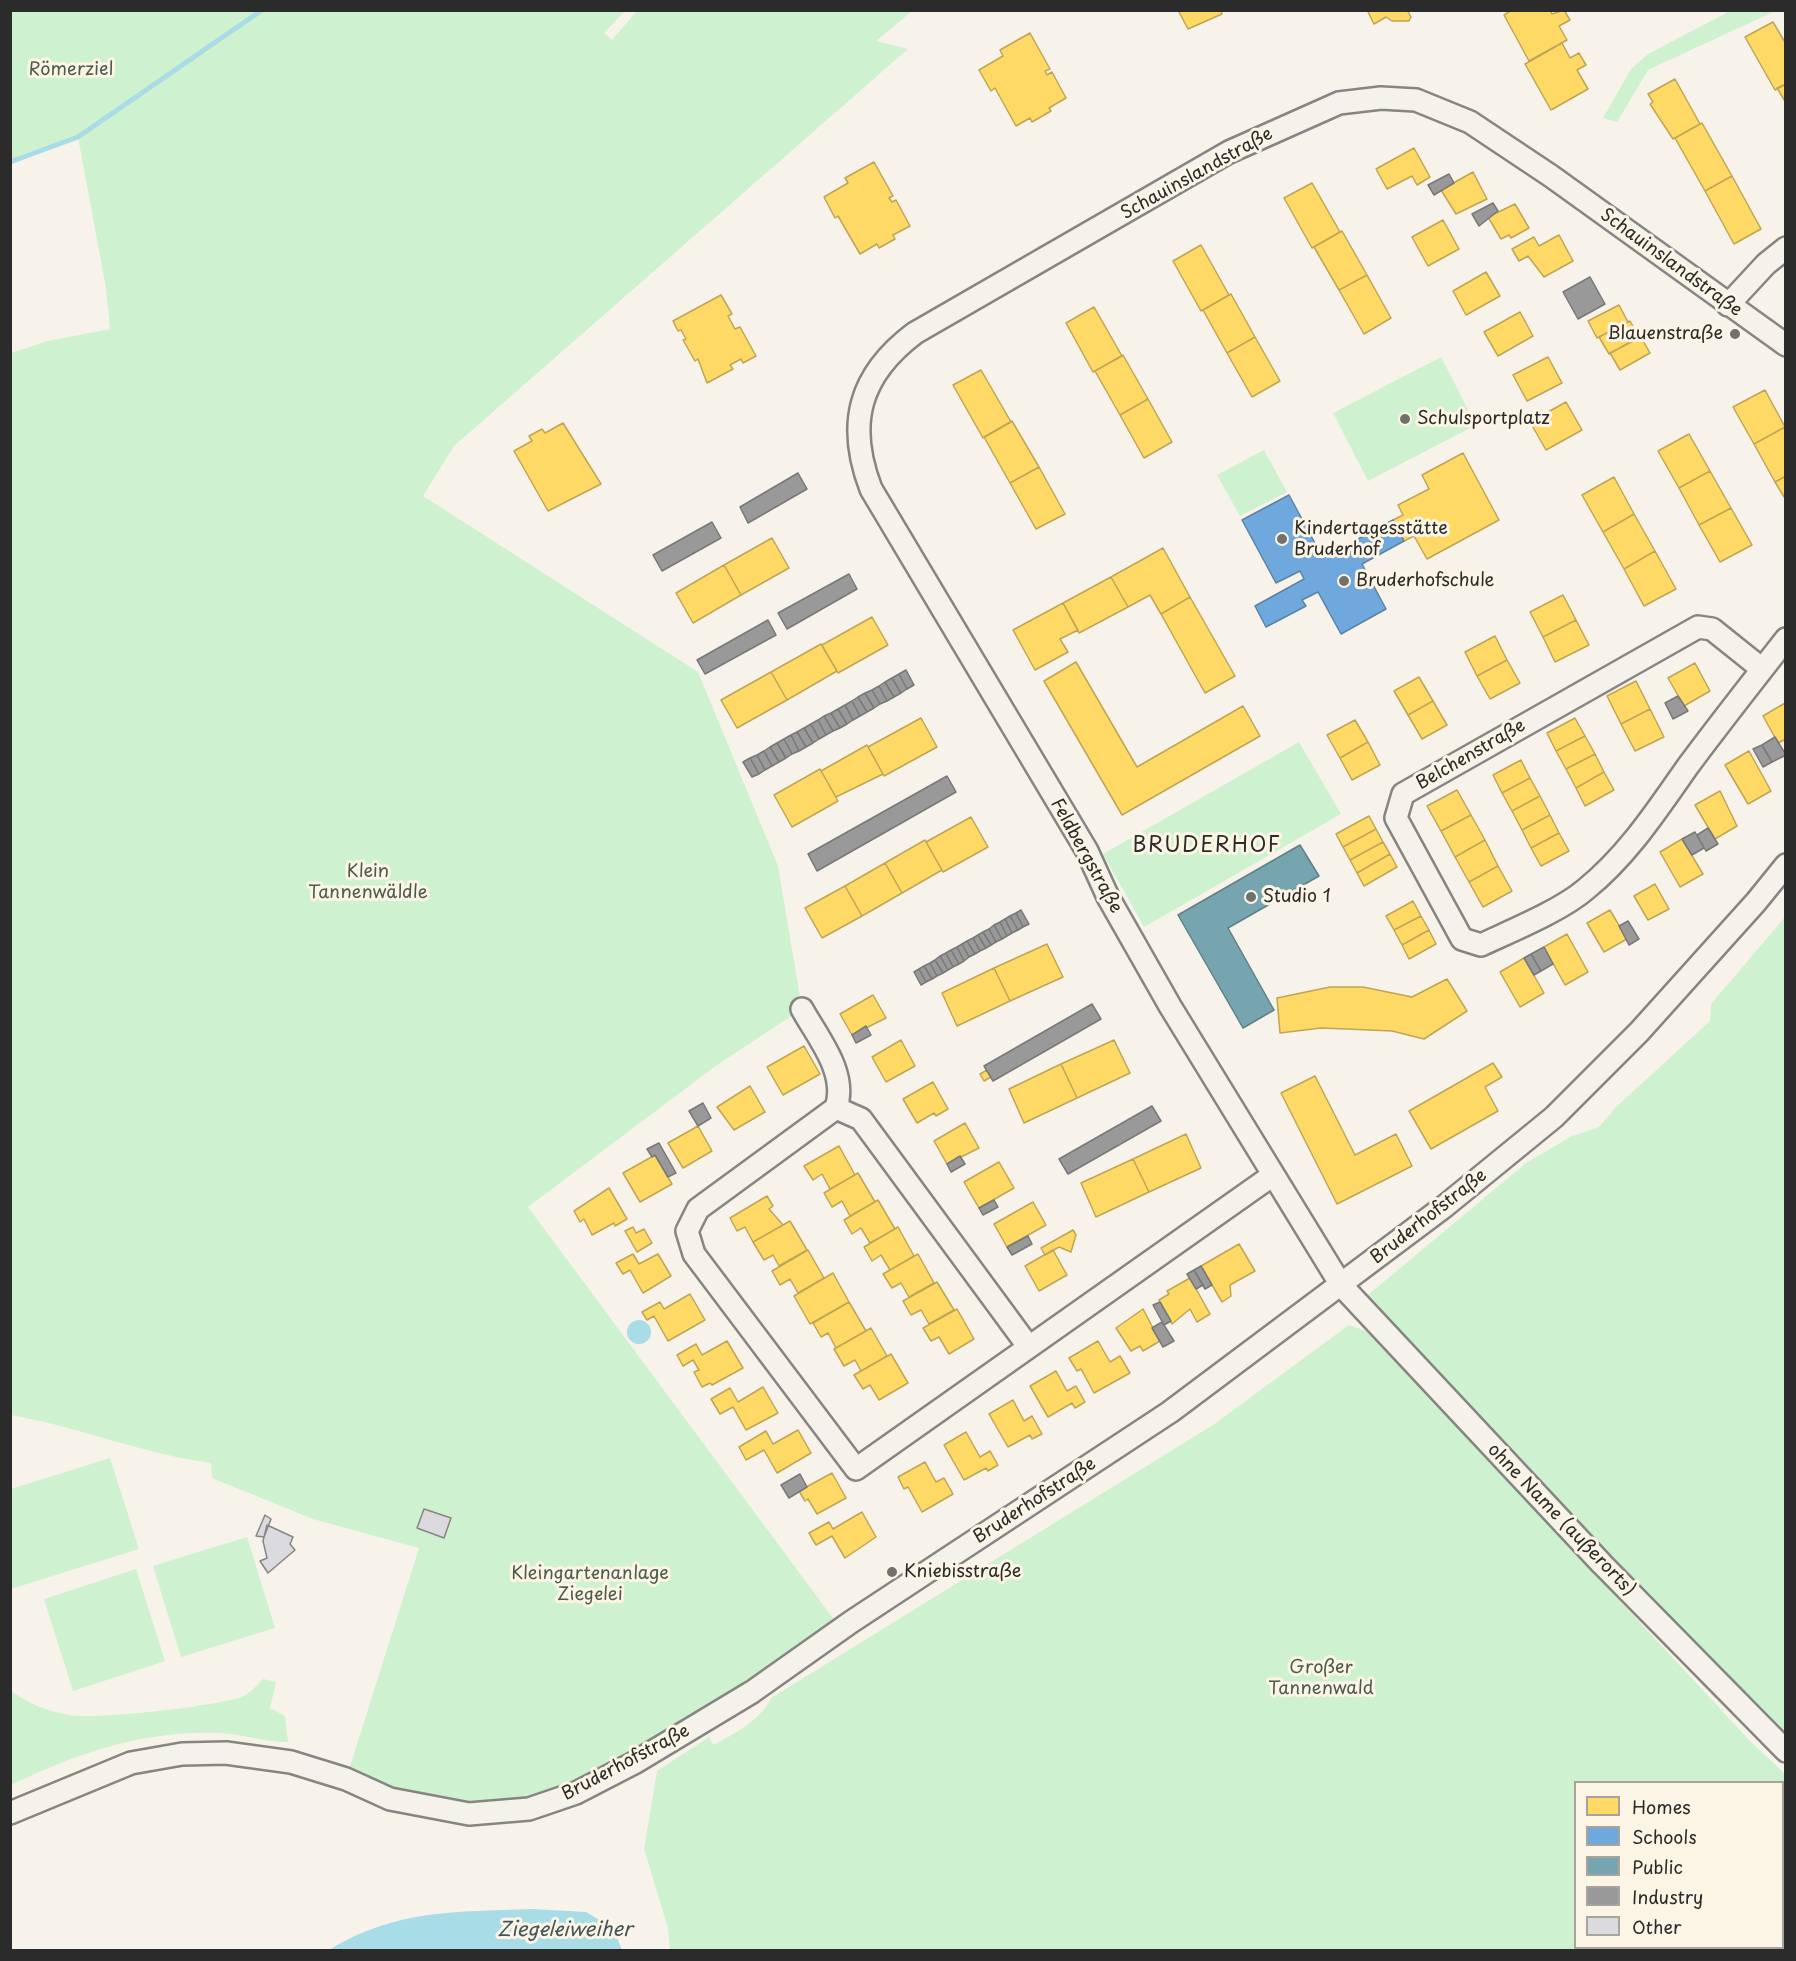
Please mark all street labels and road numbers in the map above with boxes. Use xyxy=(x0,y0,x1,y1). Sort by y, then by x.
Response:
street label: Schauinslandstraße xyxy=(1117,123,1277,225)
street label: Schauinslandstraße xyxy=(1596,204,1746,322)
street label: Belchenstraße xyxy=(1413,715,1529,795)
street label: Feldbergstraße xyxy=(1046,795,1126,917)
street label: Bruderhofstraße xyxy=(1367,1165,1491,1269)
street label: ohne Name (außerorts) xyxy=(1483,1439,1639,1601)
street label: Bruderhofstraße xyxy=(970,1453,1100,1549)
street label: Bruderhofstraße xyxy=(558,1720,694,1806)

